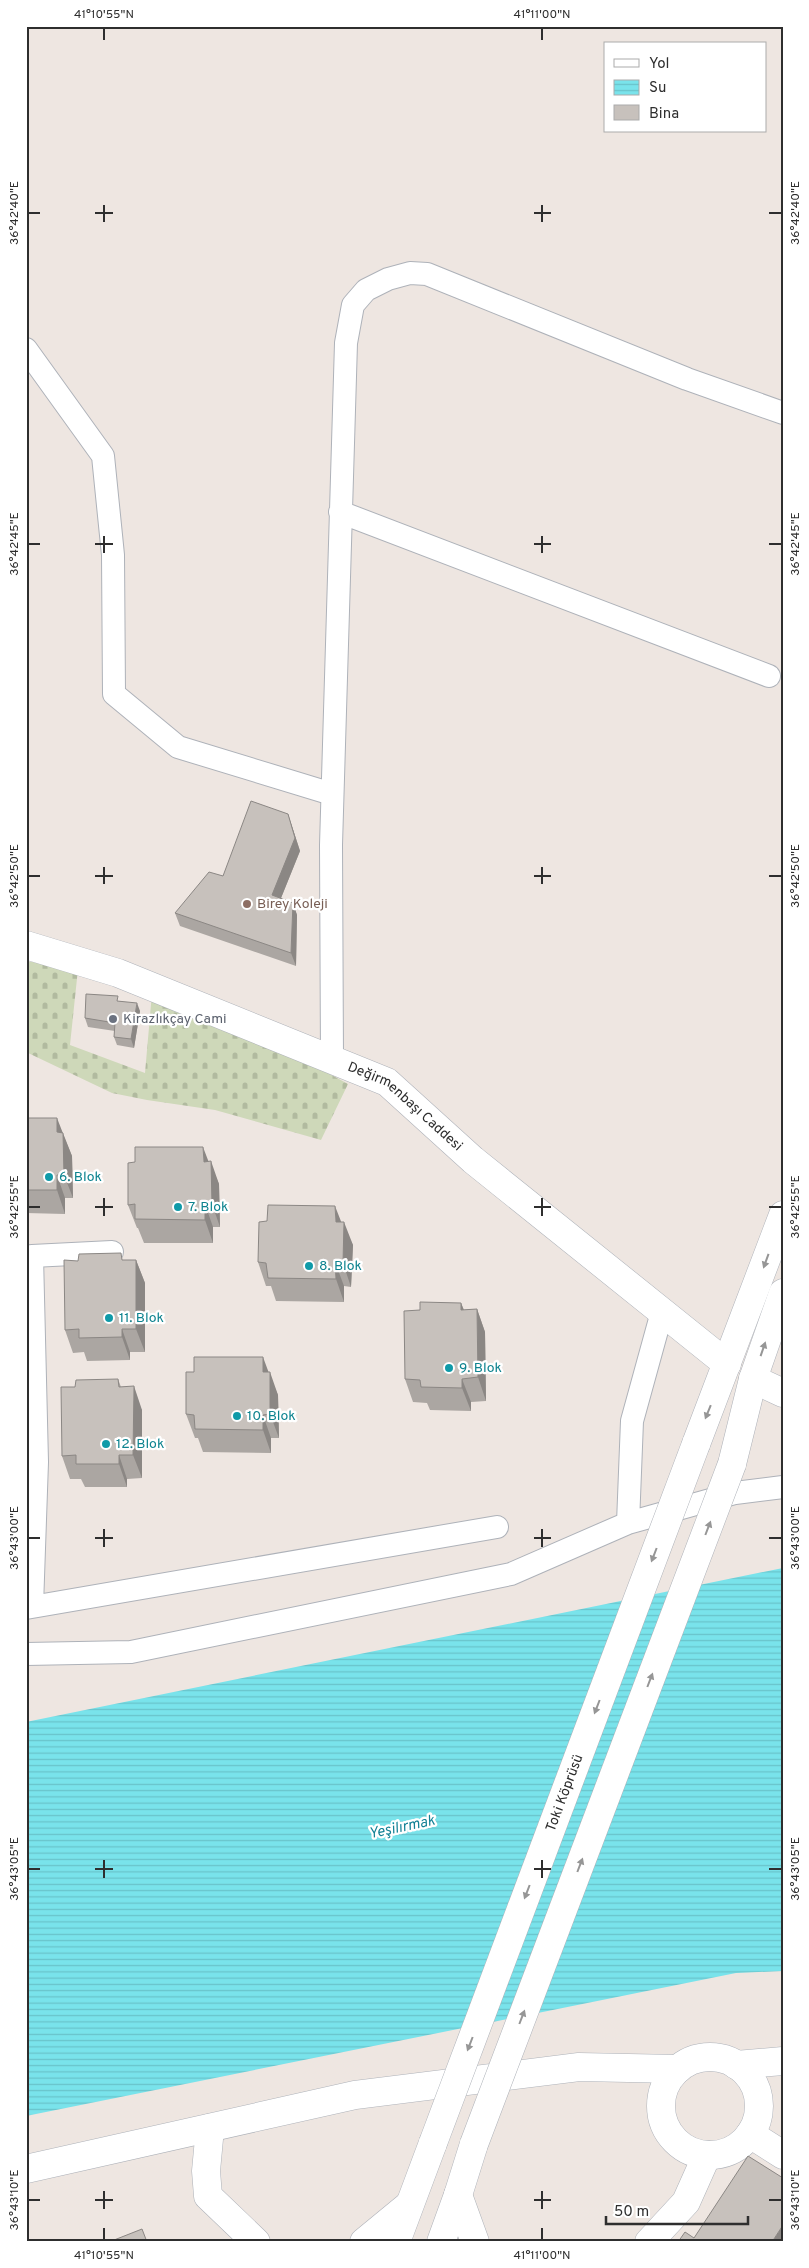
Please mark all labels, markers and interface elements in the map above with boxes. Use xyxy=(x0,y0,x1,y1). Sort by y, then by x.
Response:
text: 41°10'55"N xyxy=(74,7,134,23)
text: 41°11'00"N xyxy=(513,7,571,23)
legend xyxy=(604,42,766,132)
text: Yol xyxy=(649,55,670,74)
text: Su xyxy=(649,79,666,98)
text: Bina xyxy=(649,105,679,124)
text: 36°42'40"E xyxy=(7,181,23,245)
text: 36°42'40"E xyxy=(788,181,804,245)
text: 36°42'45"E xyxy=(7,512,23,576)
text: 36°42'45"E xyxy=(788,512,804,576)
text: 36°42'50"E xyxy=(7,844,23,908)
text: 36°42'50"E xyxy=(788,844,804,908)
place label: Birey Koleji xyxy=(257,896,328,913)
marker: Birey Koleji xyxy=(241,898,253,910)
place label: Kirazlıkçay Cami xyxy=(123,1011,227,1028)
marker: Kirazlıkçay Cami xyxy=(107,1013,119,1025)
street label: Değirmenbaşı Caddesi xyxy=(345,1058,466,1155)
place label: 6. Blok xyxy=(59,1169,102,1186)
marker: 6. Blok xyxy=(43,1171,55,1183)
text: 36°42'55"E xyxy=(7,1175,23,1239)
text: 36°42'55"E xyxy=(788,1175,804,1239)
place label: 7. Blok xyxy=(188,1199,228,1216)
marker: 7. Blok xyxy=(172,1201,184,1213)
one-way arrow xyxy=(762,1253,769,1268)
place label: 8. Blok xyxy=(319,1258,362,1275)
marker: 8. Blok xyxy=(303,1260,315,1272)
place label: 11. Blok xyxy=(119,1310,164,1327)
marker: 11. Blok xyxy=(103,1312,115,1324)
one-way arrow xyxy=(759,1341,767,1356)
place label: 9. Blok xyxy=(459,1360,502,1377)
marker: 9. Blok xyxy=(443,1362,455,1374)
one-way arrow xyxy=(704,1405,711,1420)
place label: 10. Blok xyxy=(247,1408,296,1425)
marker: 10. Blok xyxy=(231,1410,243,1422)
place label: 12. Blok xyxy=(116,1436,164,1453)
marker: 12. Blok xyxy=(100,1438,112,1450)
text: 36°43'00"E xyxy=(7,1506,23,1570)
text: 36°43'00"E xyxy=(788,1506,804,1570)
one-way arrow xyxy=(705,1521,712,1536)
one-way arrow xyxy=(650,1548,658,1563)
one-way arrow xyxy=(646,1672,654,1687)
one-way arrow xyxy=(593,1700,601,1715)
street label: Toki Köprüsü xyxy=(542,1752,587,1834)
water label: Yeşilırmak xyxy=(367,1812,437,1844)
text: 36°43'05"E xyxy=(7,1837,23,1901)
text: 36°43'05"E xyxy=(788,1837,804,1901)
one-way arrow xyxy=(576,1857,584,1872)
one-way arrow xyxy=(523,1885,531,1900)
one-way arrow xyxy=(518,2009,526,2024)
one-way arrow xyxy=(466,2037,474,2052)
text: 36°43'10"E xyxy=(7,2170,23,2230)
text: 36°43'10"E xyxy=(788,2170,804,2230)
scale bar xyxy=(606,2193,749,2225)
text: 50 m xyxy=(614,2203,649,2222)
text: 41°10'55"N xyxy=(74,2248,134,2264)
text: 41°11'00"N xyxy=(513,2248,571,2264)

